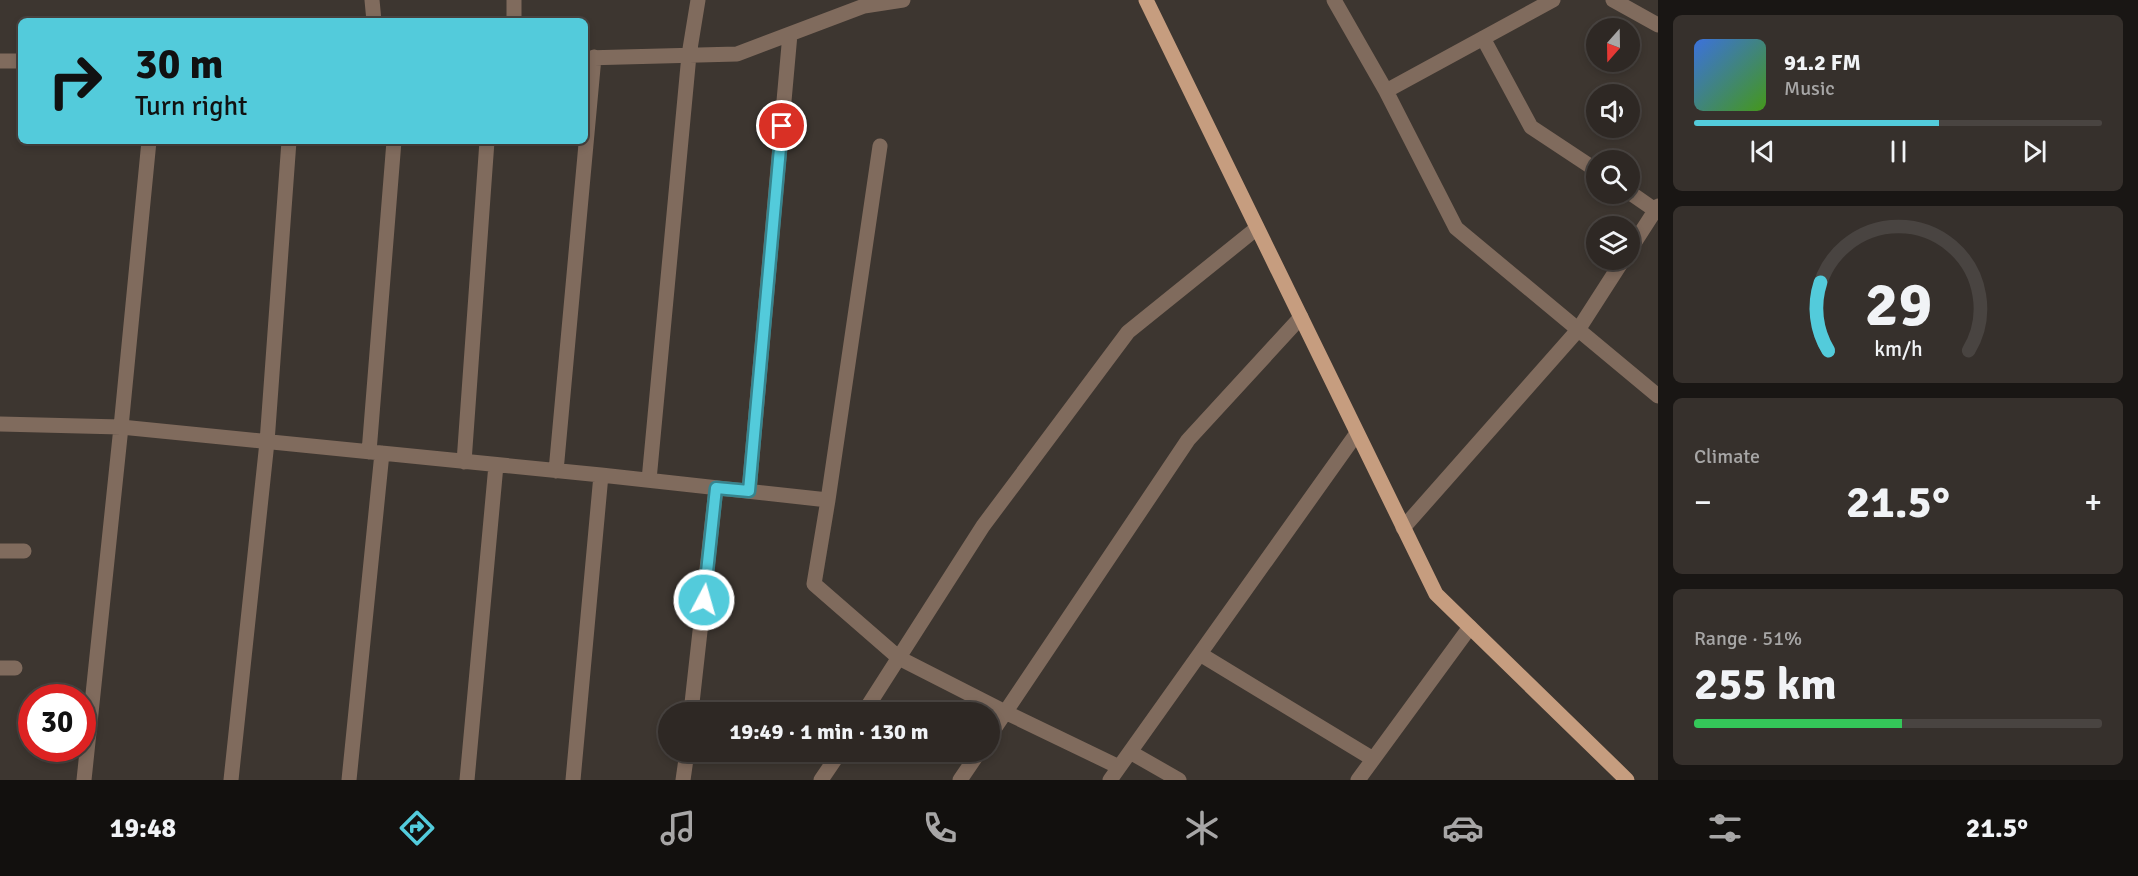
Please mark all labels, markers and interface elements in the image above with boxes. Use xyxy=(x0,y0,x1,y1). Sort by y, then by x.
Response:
north arrow xyxy=(1586,18,1640,72)
map controls xyxy=(1586,18,1640,270)
text: 30 m xyxy=(135,39,224,90)
icon: right xyxy=(36,42,114,120)
text: 91.2 FM xyxy=(1784,49,1861,76)
text: Music xyxy=(1784,76,1835,101)
button: sound xyxy=(1586,84,1640,138)
text: Turn right xyxy=(135,90,248,123)
pin xyxy=(756,100,807,151)
icon: arrive xyxy=(765,109,798,142)
icon: previous xyxy=(1746,135,1779,168)
icon: pause xyxy=(1882,135,1915,168)
icon: next xyxy=(2018,135,2051,168)
button: search xyxy=(1586,150,1640,204)
button: layers xyxy=(1586,216,1640,270)
text: 29 xyxy=(1864,267,1932,344)
text: km/h xyxy=(1874,337,1922,363)
text: Climate xyxy=(1694,444,1760,469)
text: 21.5° xyxy=(1846,475,1950,530)
text: − xyxy=(1694,482,1712,523)
text: + xyxy=(2084,482,2102,523)
position arrow xyxy=(672,568,736,632)
text: Range · 51% xyxy=(1694,626,1802,651)
text: 255 km xyxy=(1694,657,1837,712)
speed limit sign: 30 xyxy=(18,684,96,762)
text: 19:49 · 1 min · 130 m xyxy=(729,718,929,745)
icon: directions xyxy=(396,807,438,849)
icon: music xyxy=(657,807,699,849)
icon: phone xyxy=(919,807,961,849)
icon: climate xyxy=(1181,807,1223,849)
icon: car xyxy=(1442,807,1484,849)
icon: filters xyxy=(1704,807,1746,849)
text: 19:48 xyxy=(110,812,176,845)
text: 21.5° xyxy=(1966,812,2028,845)

